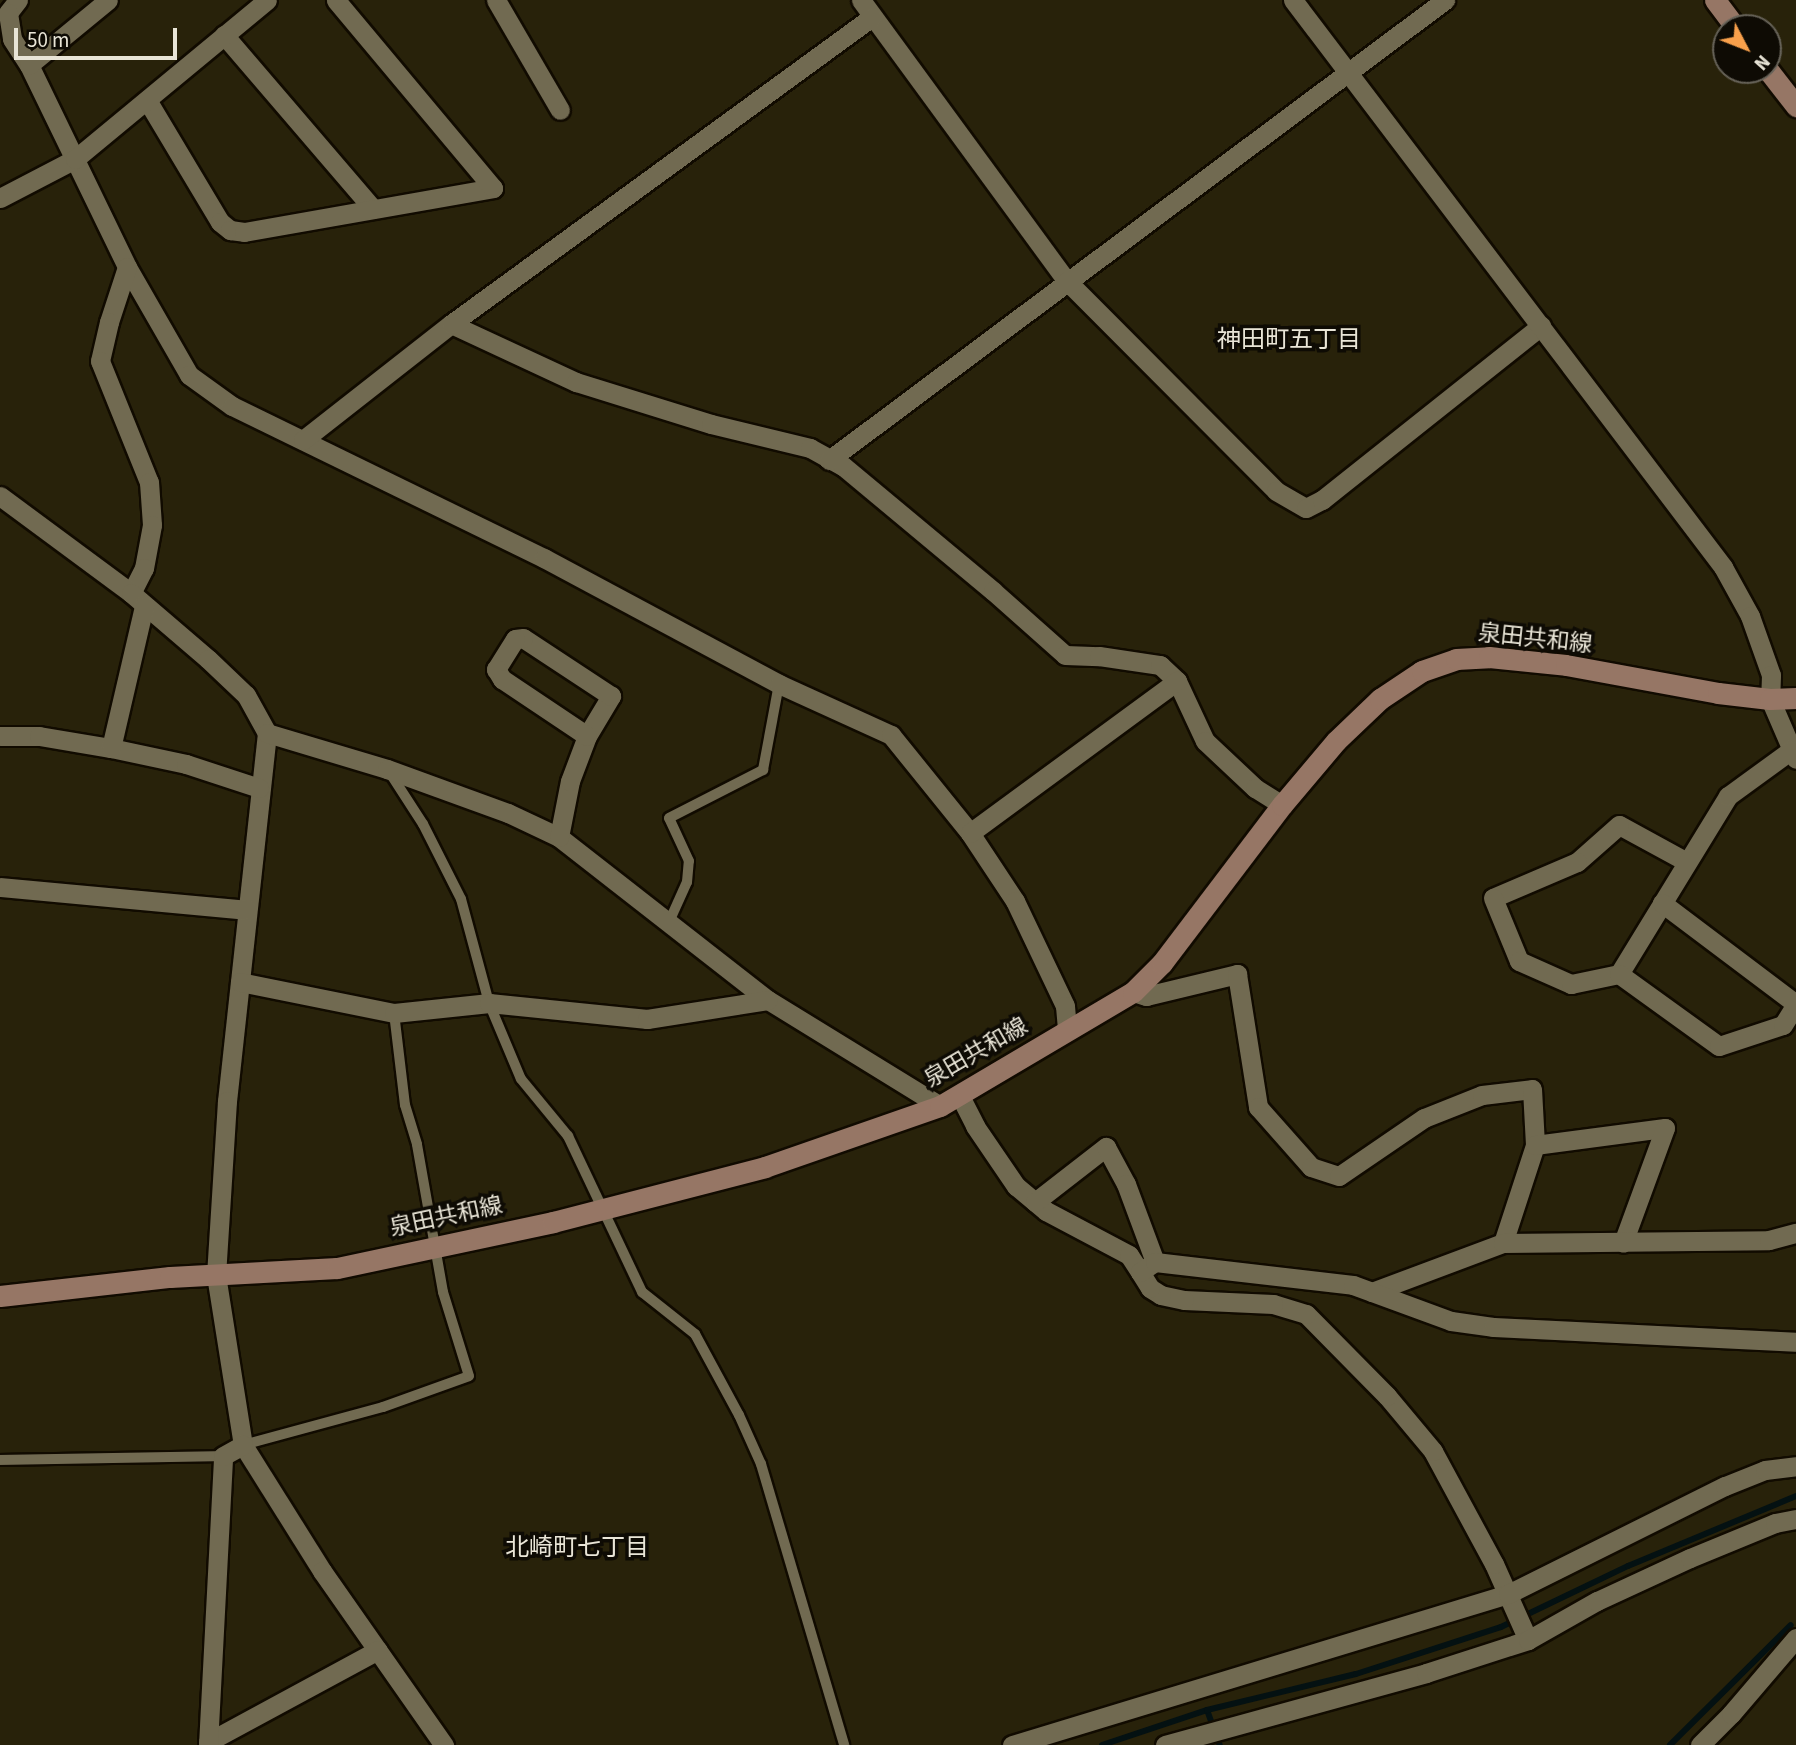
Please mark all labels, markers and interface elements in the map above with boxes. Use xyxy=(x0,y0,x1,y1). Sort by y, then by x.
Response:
scale bar xyxy=(18,14,180,58)
north arrow xyxy=(1712,14,1782,84)
text: 50 m xyxy=(27,25,69,55)
text: N xyxy=(1747,48,1776,76)
district label: 神田町五丁目 xyxy=(1217,326,1361,354)
street label: 泉田共和線 xyxy=(1476,619,1594,659)
street label: 泉田共和線 xyxy=(919,1012,1033,1094)
street label: 泉田共和線 xyxy=(387,1192,505,1242)
district label: 北崎町七丁目 xyxy=(505,1534,649,1562)

